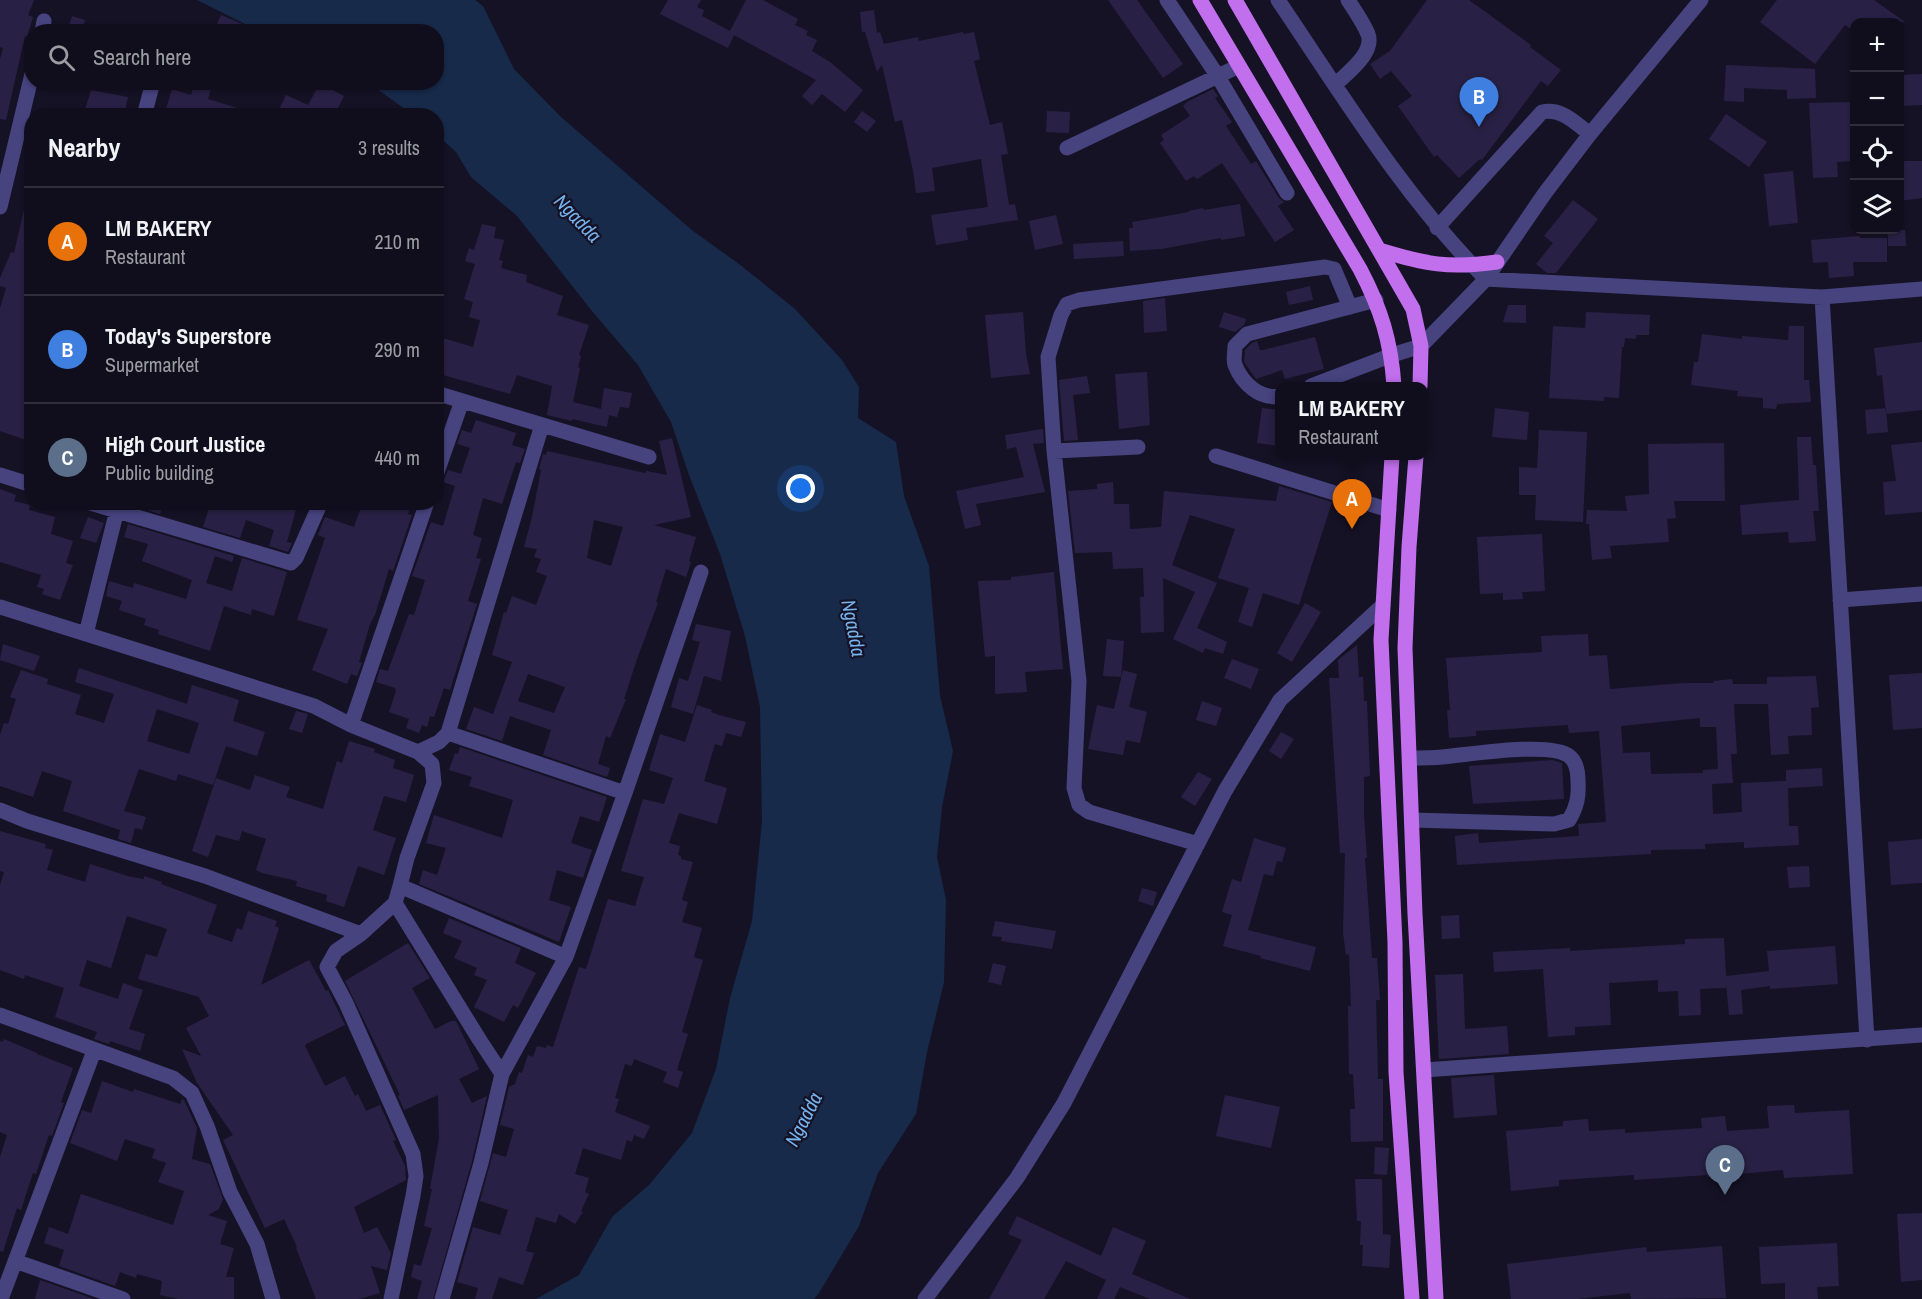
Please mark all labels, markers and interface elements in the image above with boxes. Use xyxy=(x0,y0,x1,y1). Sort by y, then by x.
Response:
map controls xyxy=(1850,18,1904,234)
button: + xyxy=(1850,18,1904,72)
search box xyxy=(24,24,444,90)
icon: search xyxy=(45,41,78,74)
text: Search here xyxy=(93,42,191,72)
button: − xyxy=(1850,72,1904,126)
pin: B xyxy=(1460,78,1498,127)
button: locate xyxy=(1850,126,1904,180)
text: Nearby xyxy=(48,130,120,165)
text: 3 results xyxy=(358,134,420,161)
button: layers xyxy=(1850,180,1904,234)
water label: Ngadda xyxy=(548,188,608,248)
text: LM BAKERY xyxy=(105,213,212,243)
text: A xyxy=(62,228,73,255)
text: 210 m xyxy=(374,228,420,255)
text: Restaurant xyxy=(105,243,185,270)
text: Today's Superstore xyxy=(105,321,271,351)
text: B xyxy=(62,336,73,363)
text: 290 m xyxy=(374,336,420,363)
text: Supermarket xyxy=(105,351,199,378)
popup xyxy=(1275,382,1428,460)
text: LM BAKERY xyxy=(1298,393,1405,423)
text: Restaurant xyxy=(1298,423,1378,450)
text: High Court Justice xyxy=(105,429,265,459)
text: C xyxy=(62,444,73,471)
text: 440 m xyxy=(374,444,420,471)
text: Public building xyxy=(105,459,214,486)
your location xyxy=(786,474,815,503)
pin: A xyxy=(1332,480,1372,529)
water label: Ngadda xyxy=(835,597,873,659)
water label: Ngadda xyxy=(778,1087,828,1151)
pin: C xyxy=(1706,1146,1744,1195)

